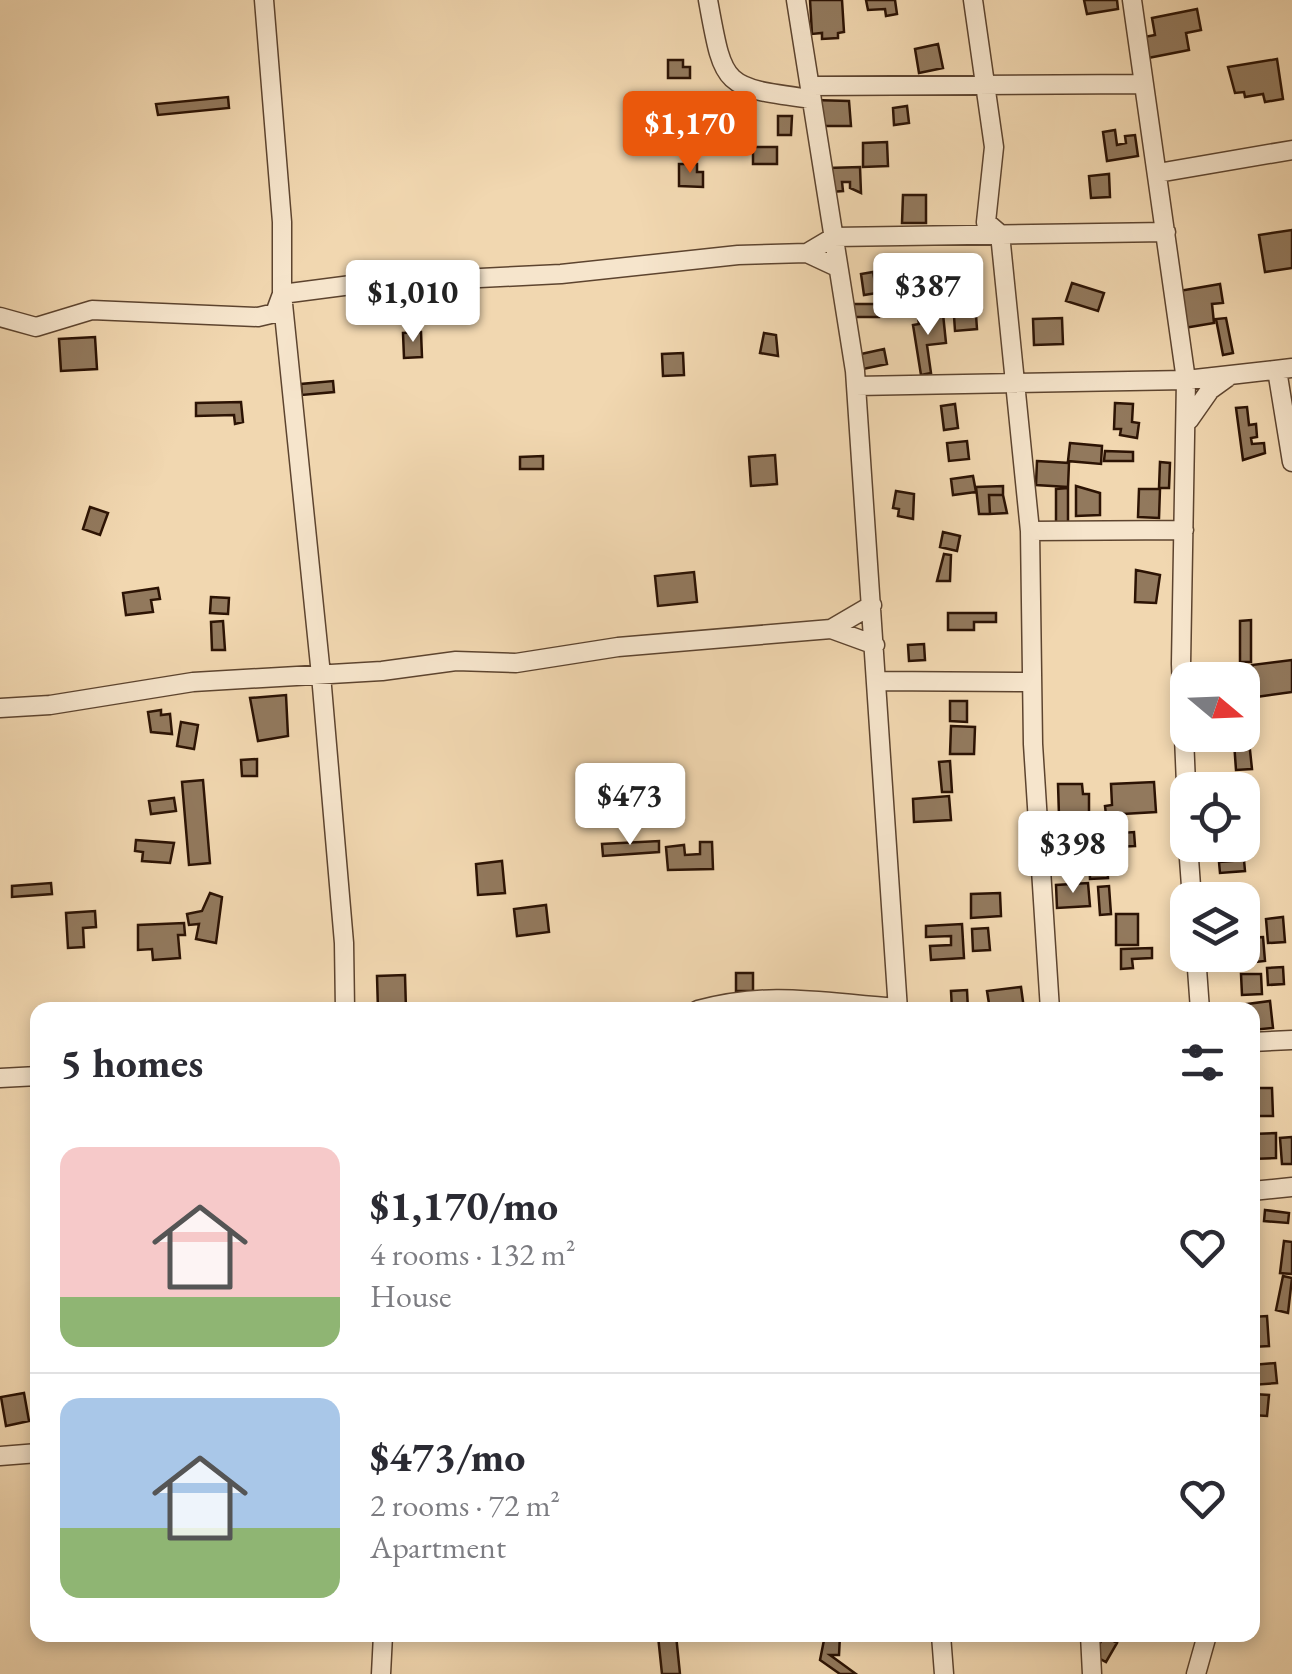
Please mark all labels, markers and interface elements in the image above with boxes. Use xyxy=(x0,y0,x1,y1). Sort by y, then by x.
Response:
pin: $1,170 xyxy=(609,91,771,176)
text: $1,170 xyxy=(645,102,735,144)
pin: $387 xyxy=(869,253,987,338)
pin: $1,010 xyxy=(332,260,494,345)
text: $387 xyxy=(895,264,961,306)
text: $1,010 xyxy=(368,271,458,313)
north arrow xyxy=(1170,662,1260,752)
map controls xyxy=(1170,662,1260,972)
pin: $473 xyxy=(571,763,689,848)
button: locate xyxy=(1170,772,1260,862)
text: $473 xyxy=(597,774,663,816)
pin: $398 xyxy=(1014,811,1132,896)
text: $398 xyxy=(1040,822,1106,864)
button: layers xyxy=(1170,882,1260,972)
text: 5 homes xyxy=(60,1035,203,1090)
icon: filters xyxy=(1175,1035,1230,1090)
text: $1,170/mo xyxy=(370,1178,558,1233)
icon: home xyxy=(140,1187,260,1307)
icon: heart xyxy=(1175,1220,1230,1275)
text: 4 rooms · 132 m² xyxy=(370,1233,576,1275)
text: House xyxy=(370,1275,451,1317)
text: $473/mo xyxy=(370,1429,526,1484)
icon: home xyxy=(140,1438,260,1558)
icon: heart xyxy=(1175,1471,1230,1526)
text: 2 rooms · 72 m² xyxy=(370,1484,560,1526)
text: Apartment xyxy=(370,1526,506,1568)

